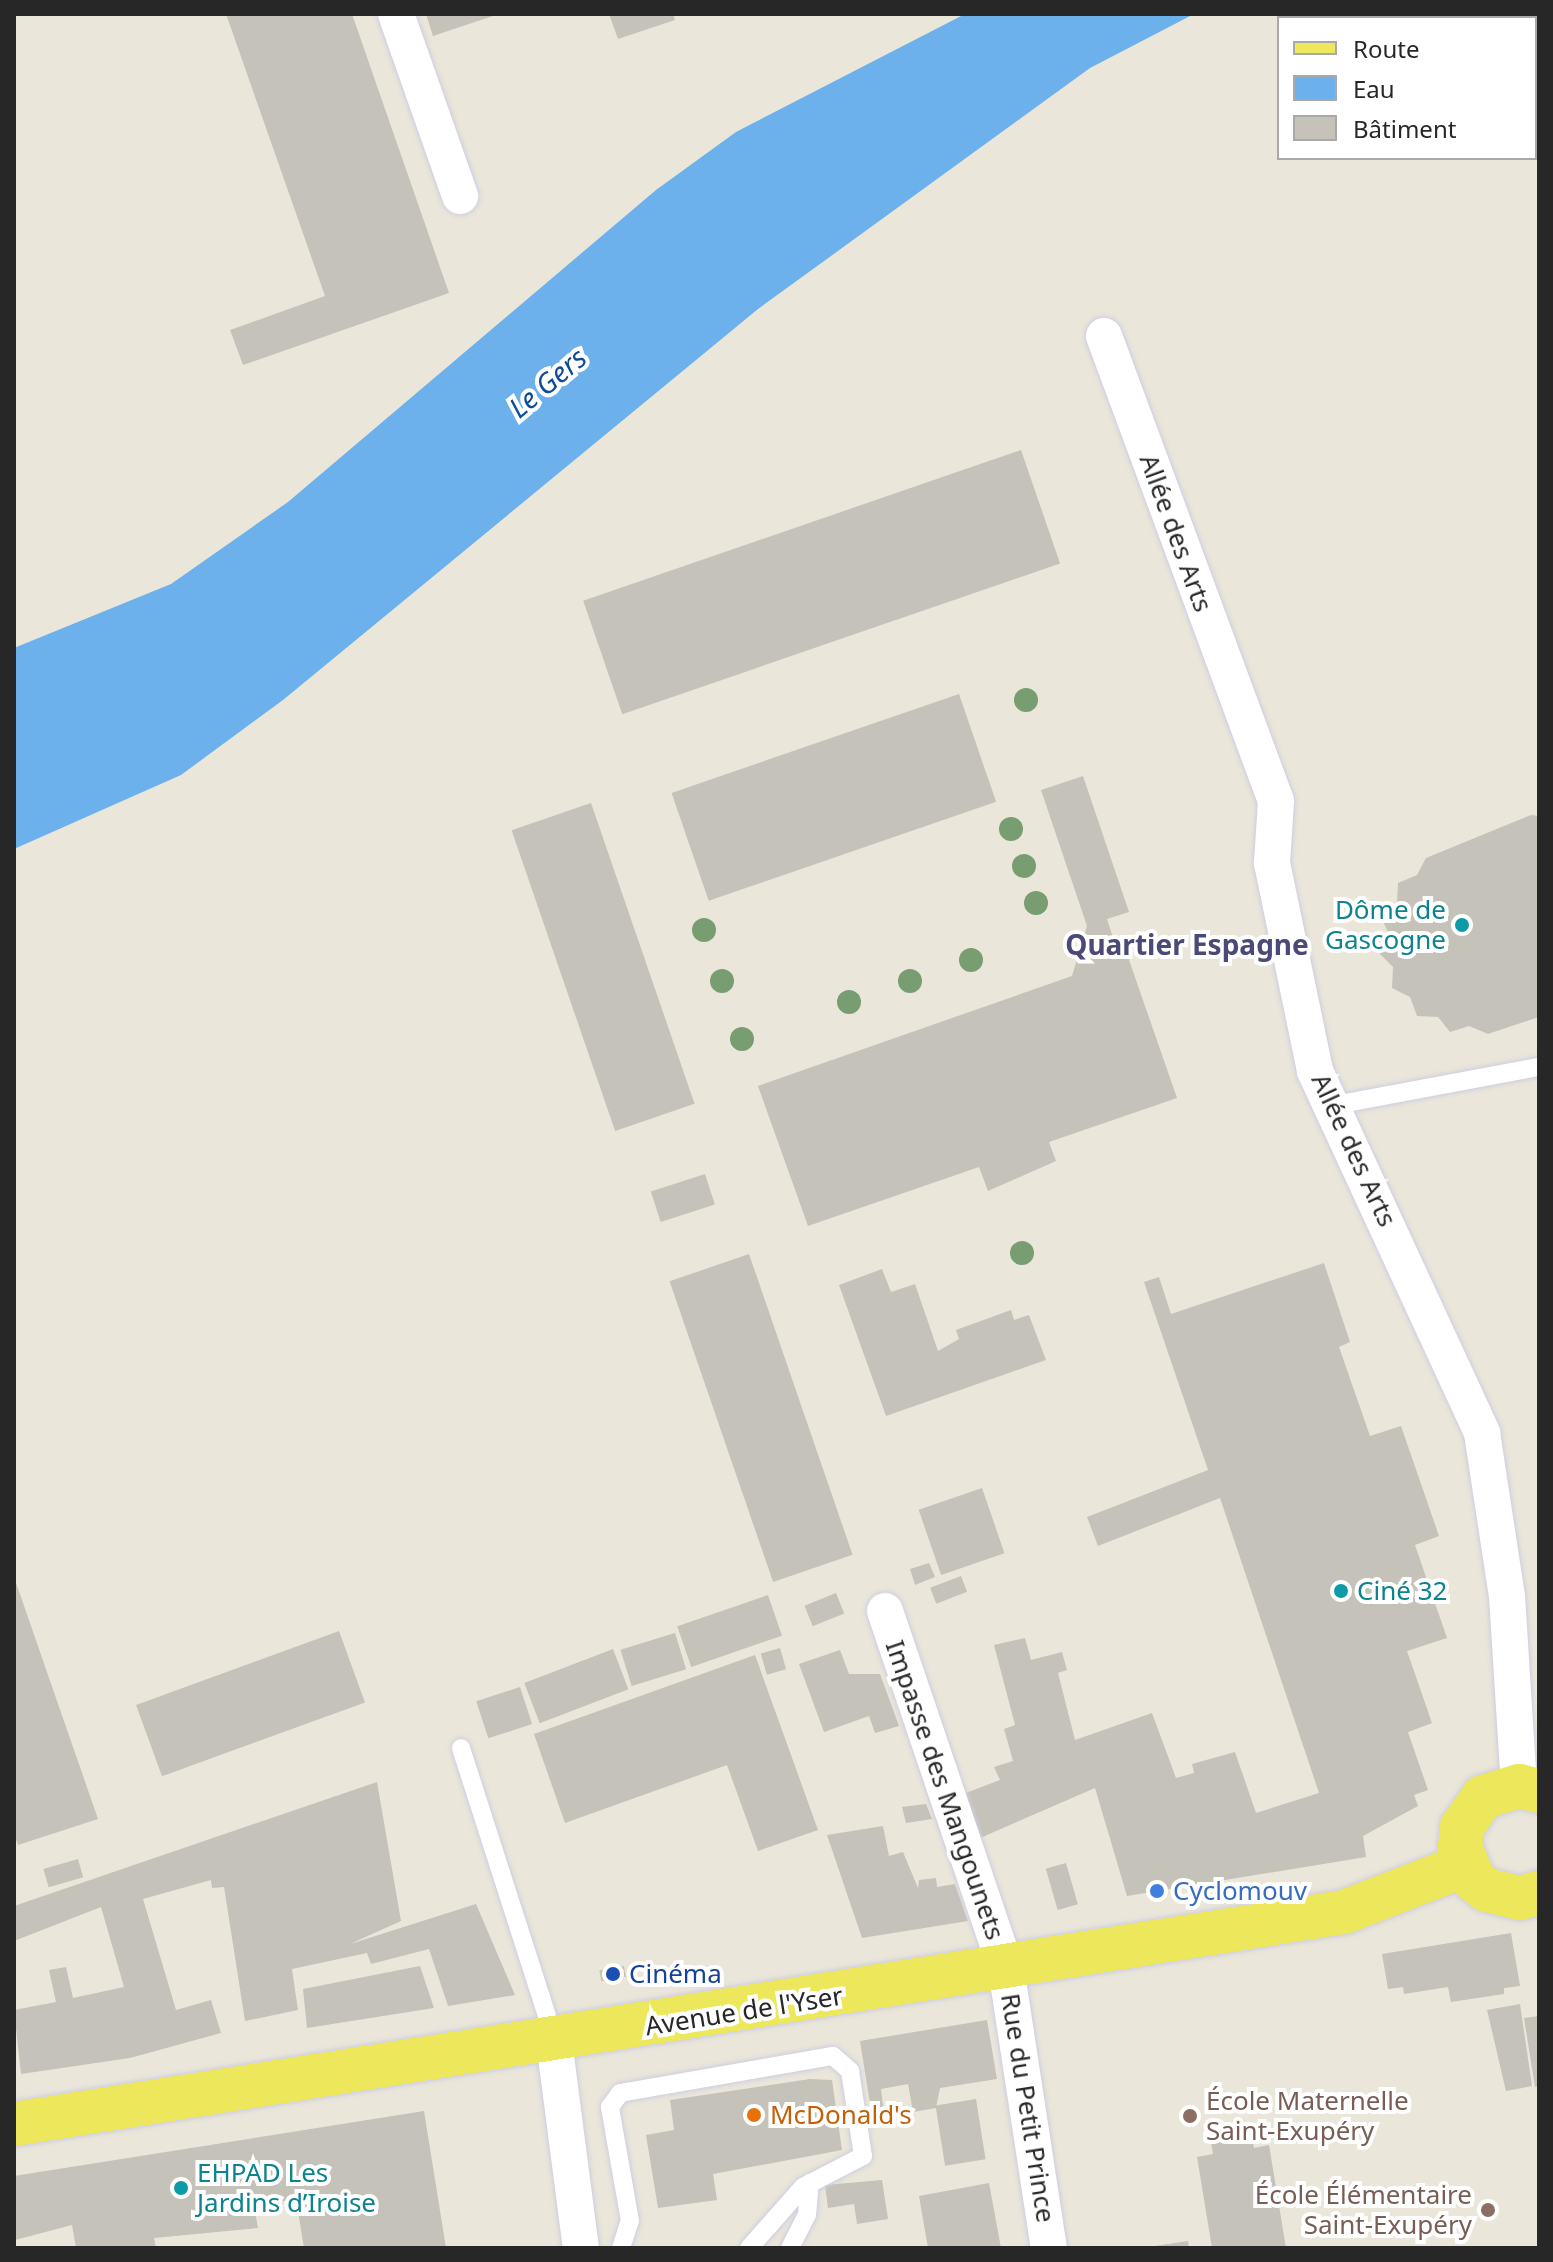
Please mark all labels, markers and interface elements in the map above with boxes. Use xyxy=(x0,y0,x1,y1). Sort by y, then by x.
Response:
legend xyxy=(1277,16,1537,160)
text: Route xyxy=(1353,32,1419,65)
text: Eau xyxy=(1353,72,1395,105)
text: Bâtiment xyxy=(1353,112,1456,145)
water label: Le Gers xyxy=(501,340,593,424)
street label: Allée des Arts xyxy=(1133,450,1219,616)
place label: Dôme de Gascogne xyxy=(1325,894,1446,956)
marker: Dôme de Gascogne xyxy=(1453,916,1471,934)
district label: Quartier Espagne xyxy=(1065,927,1309,961)
street label: Allée des Arts xyxy=(1305,1069,1403,1231)
place label: Ciné 32 xyxy=(1357,1575,1447,1607)
marker: Ciné 32 xyxy=(1332,1582,1350,1600)
street label: Impasse des Mangounets xyxy=(879,1636,1011,1944)
place label: Cyclomouv xyxy=(1173,1875,1307,1907)
marker: Cyclomouv xyxy=(1148,1882,1166,1900)
place label: Cinéma xyxy=(629,1958,722,1990)
marker: Cinéma xyxy=(604,1965,622,1983)
street label: Avenue de l'Yser xyxy=(643,1980,845,2042)
street label: Rue du Petit Prince xyxy=(994,1991,1062,2225)
place label: École Maternelle Saint-Exupéry xyxy=(1206,2085,1409,2146)
place label: McDonald's xyxy=(770,2099,912,2131)
marker: McDonald's xyxy=(745,2106,763,2124)
marker: École Maternelle Saint-Exupéry xyxy=(1181,2107,1199,2125)
place label: EHPAD Les Jardins d’Iroise xyxy=(197,2157,376,2218)
marker: EHPAD Les Jardins d’Iroise xyxy=(172,2179,190,2197)
place label: École Élémentaire Saint-Exupéry xyxy=(1255,2179,1472,2240)
marker: École Élémentaire Saint-Exupéry xyxy=(1479,2201,1497,2219)

